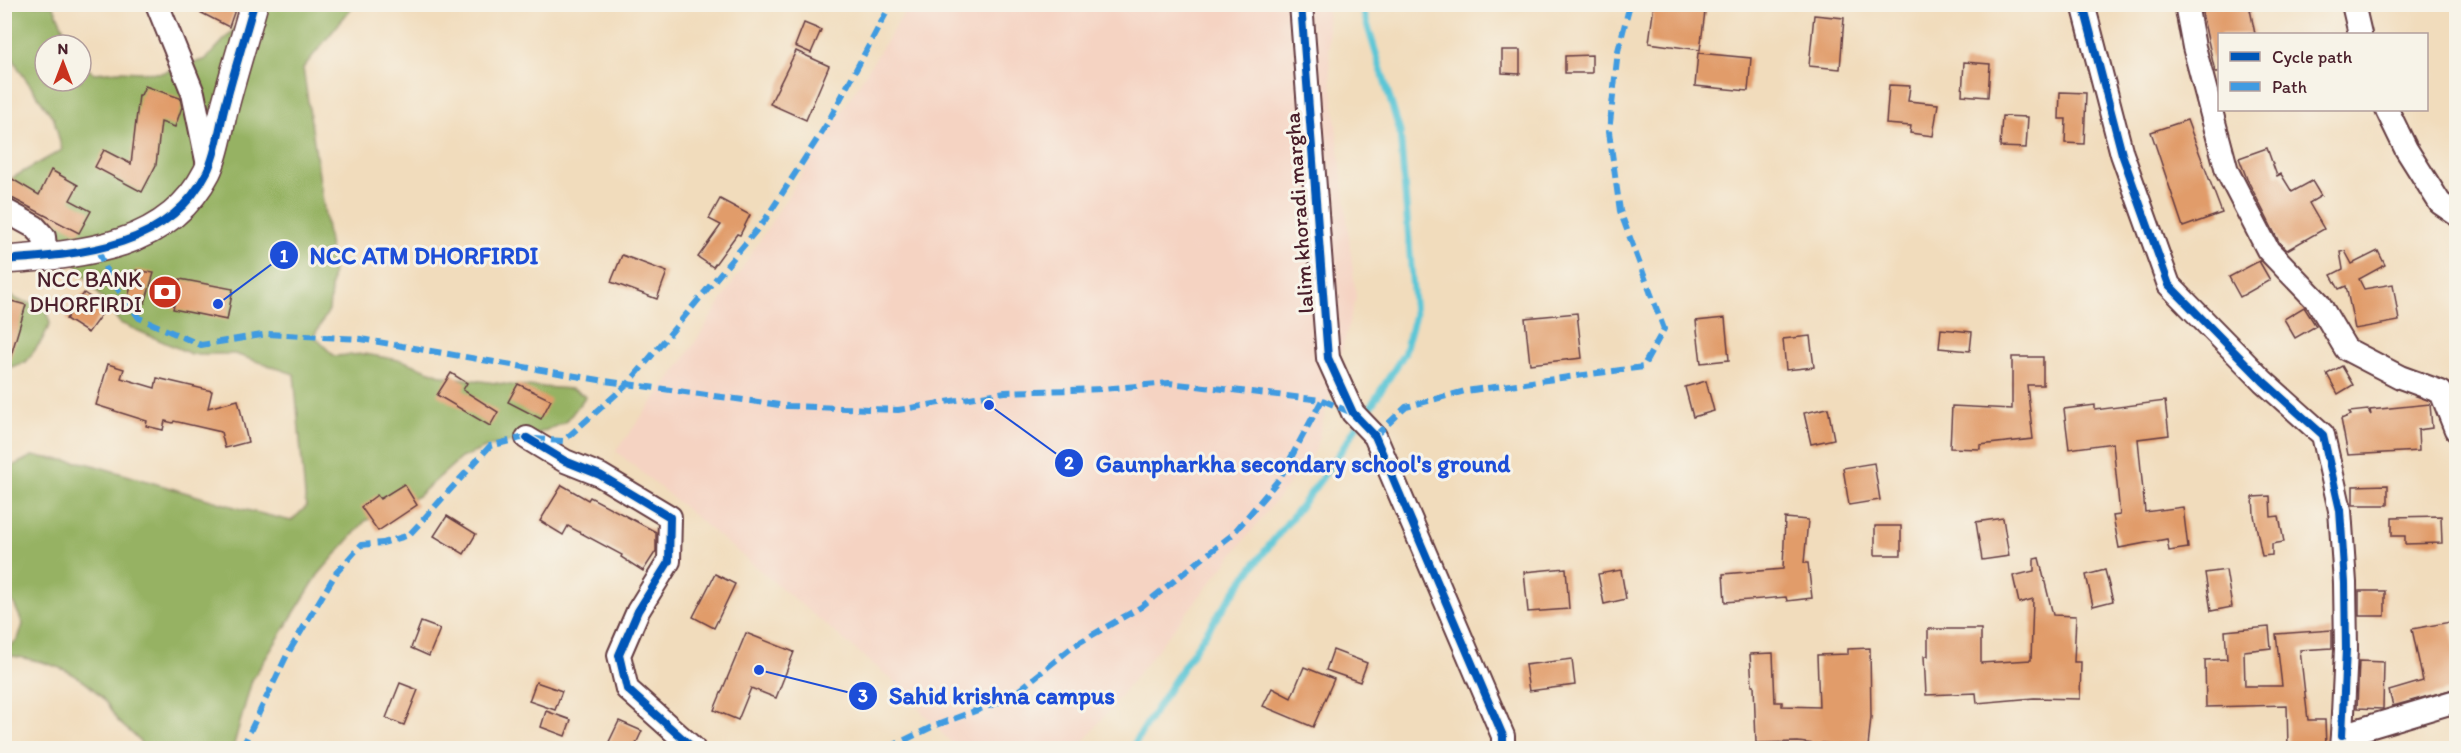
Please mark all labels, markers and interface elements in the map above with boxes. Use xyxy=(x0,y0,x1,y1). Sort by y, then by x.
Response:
north arrow xyxy=(33,33,93,93)
legend xyxy=(2218,33,2428,111)
text: N xyxy=(58,39,68,58)
text: Cycle path xyxy=(2272,46,2353,68)
text: Path xyxy=(2272,76,2307,98)
street label: lalim khoradi margha xyxy=(1278,111,1319,314)
callout: NCC ATM DHORFIRDI xyxy=(269,234,550,276)
text: NCC ATM DHORFIRDI xyxy=(309,241,539,270)
text: 1 xyxy=(280,245,289,267)
place label: NCC BANK DHORFIRDI xyxy=(29,266,142,318)
bank icon: NCC BANK DHORFIRDI xyxy=(147,274,183,310)
callout: Gaunpharkha secondary school's ground xyxy=(1054,442,1523,484)
text: Gaunpharkha secondary school's ground xyxy=(1096,449,1511,479)
text: 2 xyxy=(1064,452,1074,474)
callout: Sahid krishna campus xyxy=(848,675,1126,717)
text: Sahid krishna campus xyxy=(889,681,1115,711)
text: 3 xyxy=(858,685,868,707)

